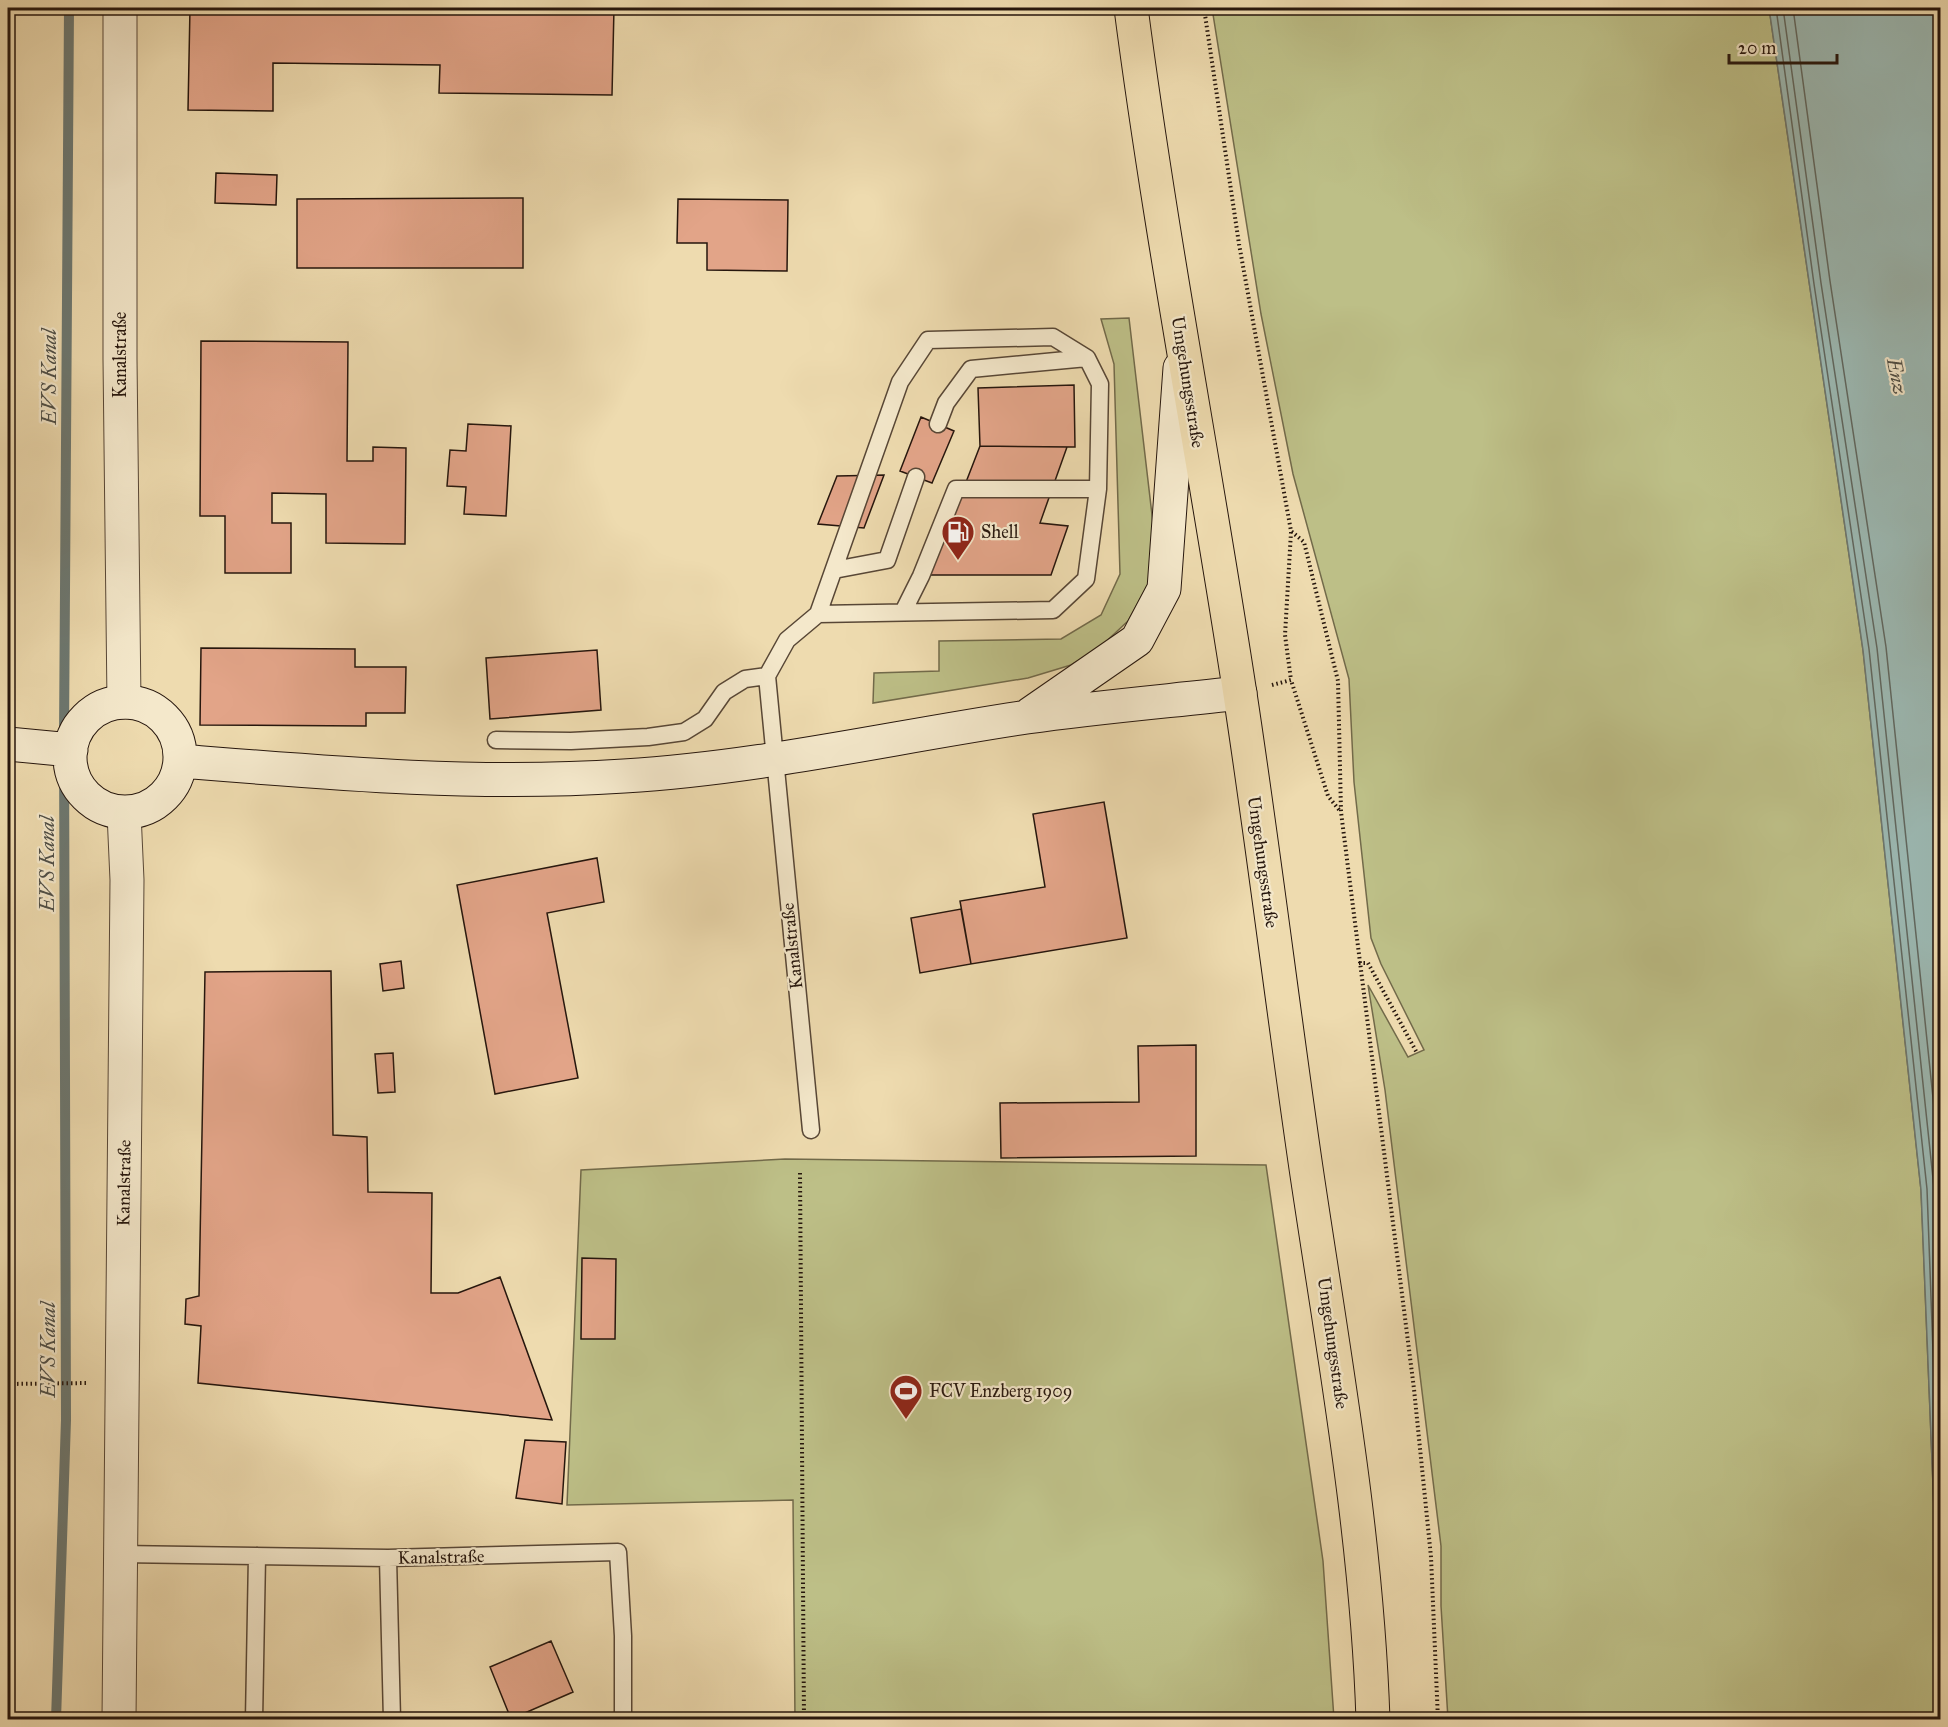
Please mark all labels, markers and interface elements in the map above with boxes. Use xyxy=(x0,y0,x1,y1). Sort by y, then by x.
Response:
scale bar xyxy=(1729,27,1837,65)
text: 20 m xyxy=(1738,37,1776,59)
street label: Kanalstraße xyxy=(109,312,131,398)
street label: Umgehungsstraße xyxy=(1166,315,1209,450)
water label: EVS Kanal xyxy=(37,327,61,426)
water label: Enz xyxy=(1882,355,1912,396)
fuel station icon: Shell xyxy=(940,514,976,561)
place label: Shell xyxy=(981,521,1019,543)
street label: Umgehungsstraße xyxy=(1242,795,1283,930)
water label: EVS Kanal xyxy=(35,814,59,913)
street label: Kanalstraße xyxy=(777,902,807,990)
street label: Kanalstraße xyxy=(112,1139,136,1227)
street label: Umgehungsstraße xyxy=(1312,1276,1353,1411)
water label: EVS Kanal xyxy=(36,1300,60,1399)
sports icon: FCV Enzberg 1909 xyxy=(888,1373,924,1420)
place label: FCV Enzberg 1909 xyxy=(929,1380,1072,1403)
street label: Kanalstraße xyxy=(397,1545,485,1569)

